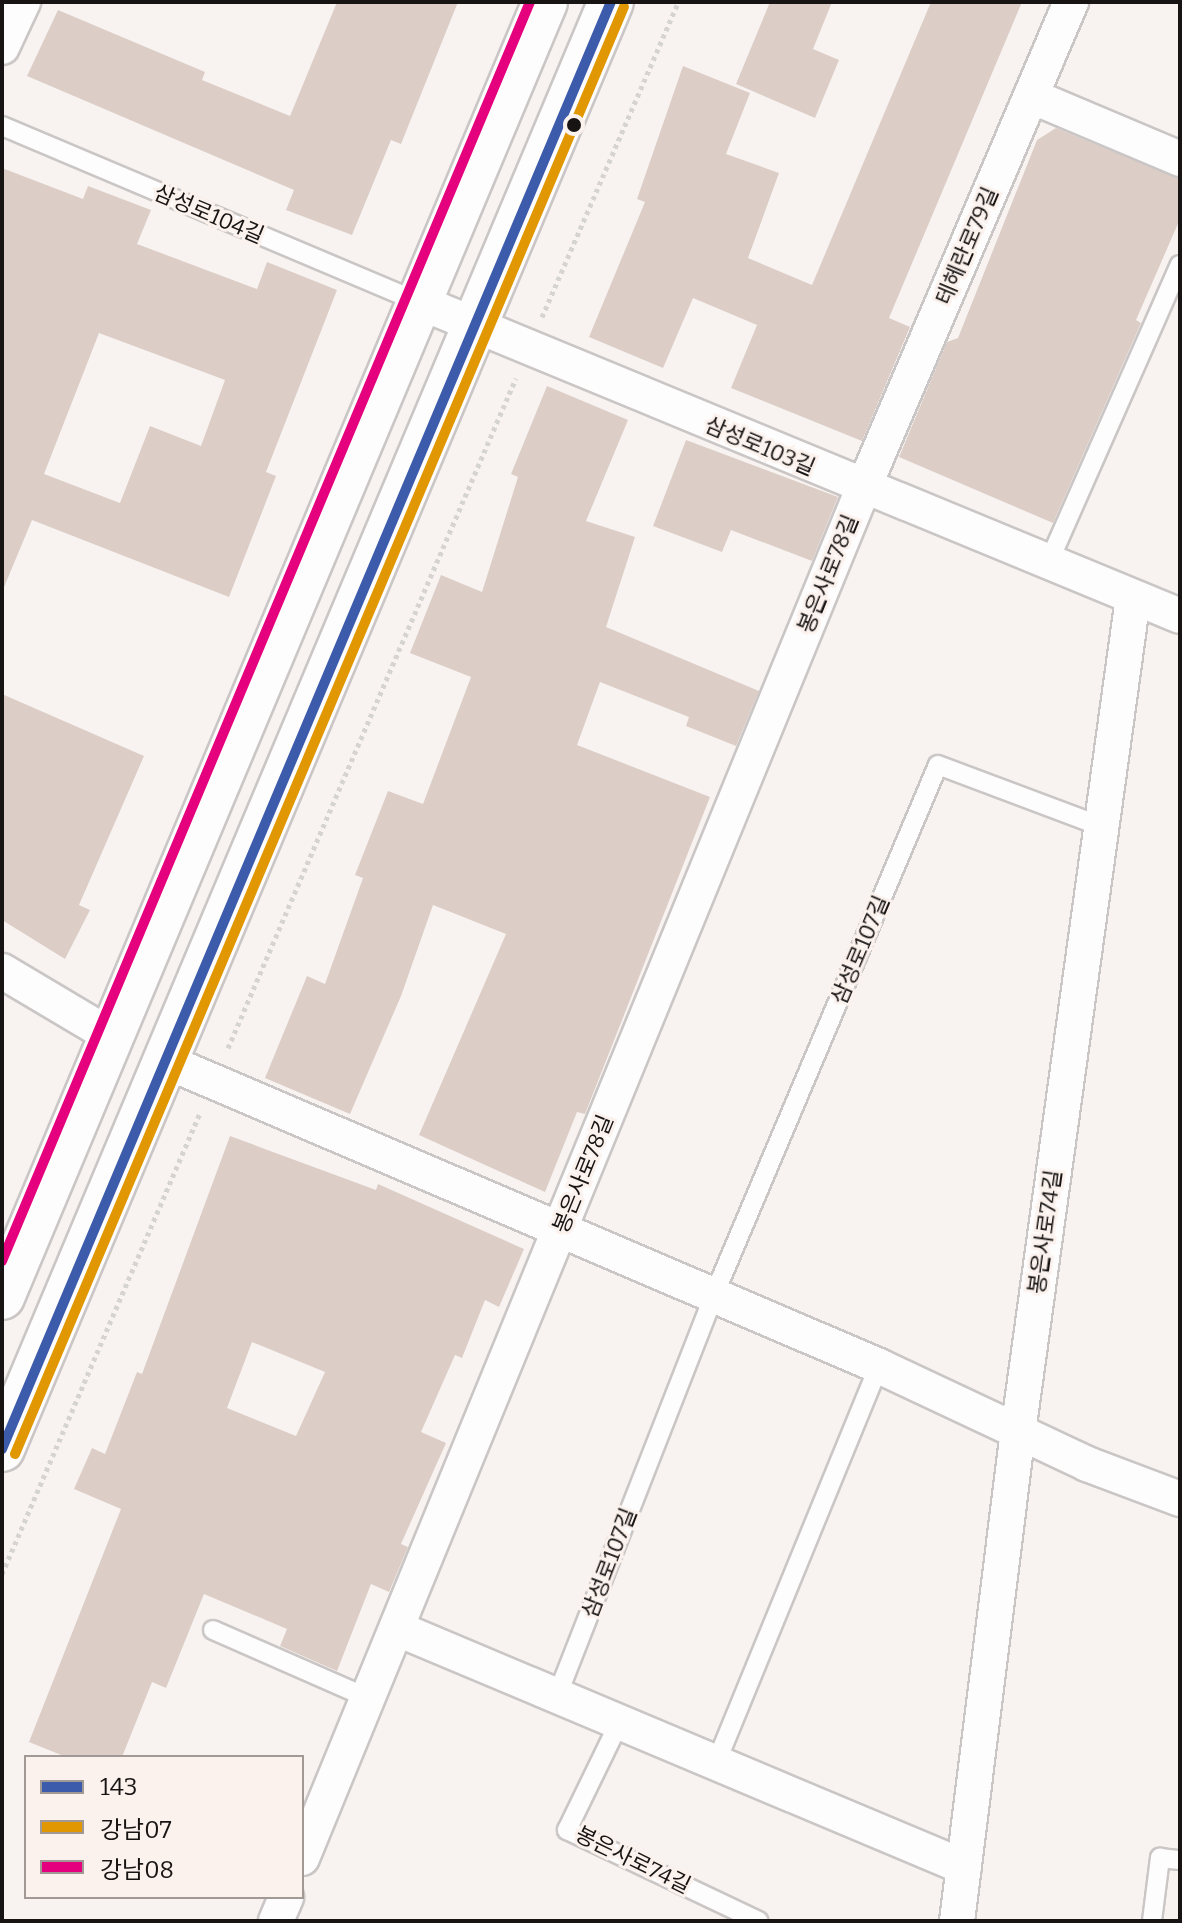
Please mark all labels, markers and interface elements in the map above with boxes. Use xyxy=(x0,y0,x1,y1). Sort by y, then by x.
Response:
unlabelled marker xyxy=(566,117,582,133)
street label: 삼성로104길 xyxy=(150,179,268,249)
street label: 테헤란로79길 xyxy=(930,183,1004,309)
street label: 삼성로103길 xyxy=(701,411,819,481)
street label: 봉은사로78길 xyxy=(792,511,864,637)
street label: 삼성로107길 xyxy=(825,892,895,1008)
street label: 봉은사로78길 xyxy=(547,1111,619,1237)
street label: 봉은사로74길 xyxy=(1023,1168,1067,1296)
street label: 삼성로107길 xyxy=(576,1505,642,1621)
legend xyxy=(24,1755,304,1899)
text: 143 xyxy=(100,1773,137,1801)
text: 강남07 xyxy=(100,1816,172,1844)
street label: 봉은사로74길 xyxy=(571,1821,695,1899)
text: 강남08 xyxy=(100,1856,174,1884)

